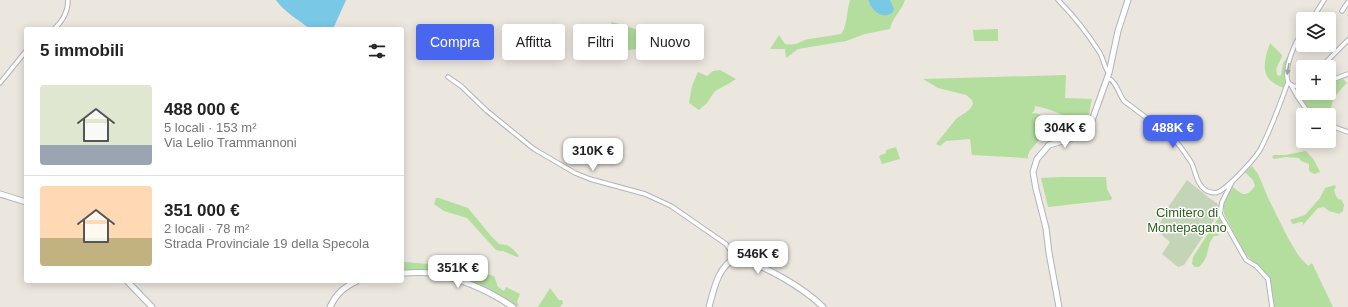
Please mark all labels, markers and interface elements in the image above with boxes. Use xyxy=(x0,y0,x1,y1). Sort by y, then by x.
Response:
map controls xyxy=(1296,12,1336,148)
button: layers xyxy=(1296,12,1336,52)
chip: Compra xyxy=(416,24,494,60)
chip: Affitta xyxy=(502,24,565,60)
chip: Filtri xyxy=(573,24,628,60)
chip: Nuovo xyxy=(636,24,704,60)
icon: filters xyxy=(366,40,388,62)
text: 5 immobili xyxy=(40,41,124,60)
button: + xyxy=(1296,60,1336,100)
one-way arrow xyxy=(1285,63,1291,75)
text: 488 000 € xyxy=(164,100,240,119)
icon: home xyxy=(72,101,120,149)
button: − xyxy=(1296,108,1336,148)
pin: 304K € xyxy=(1032,115,1098,149)
pin: 488K € xyxy=(1140,115,1206,149)
text: 5 locali · 153 m² xyxy=(164,120,256,135)
text: 304K € xyxy=(1044,120,1086,135)
text: 488K € xyxy=(1152,120,1194,135)
text: Via Lelio Trammannoni xyxy=(164,135,297,150)
pin: 310K € xyxy=(560,138,626,172)
text: 310K € xyxy=(572,143,614,158)
text: 351 000 € xyxy=(164,201,240,220)
icon: home xyxy=(72,202,120,250)
park label: Cimitero di Montepagano xyxy=(1147,205,1227,235)
text: 2 locali · 78 m² xyxy=(164,221,249,236)
text: Strada Provinciale 19 della Specola xyxy=(164,236,369,251)
pin: 546K € xyxy=(725,241,791,275)
text: 546K € xyxy=(737,246,779,261)
pin: 351K € xyxy=(425,255,491,289)
text: 351K € xyxy=(437,260,479,275)

